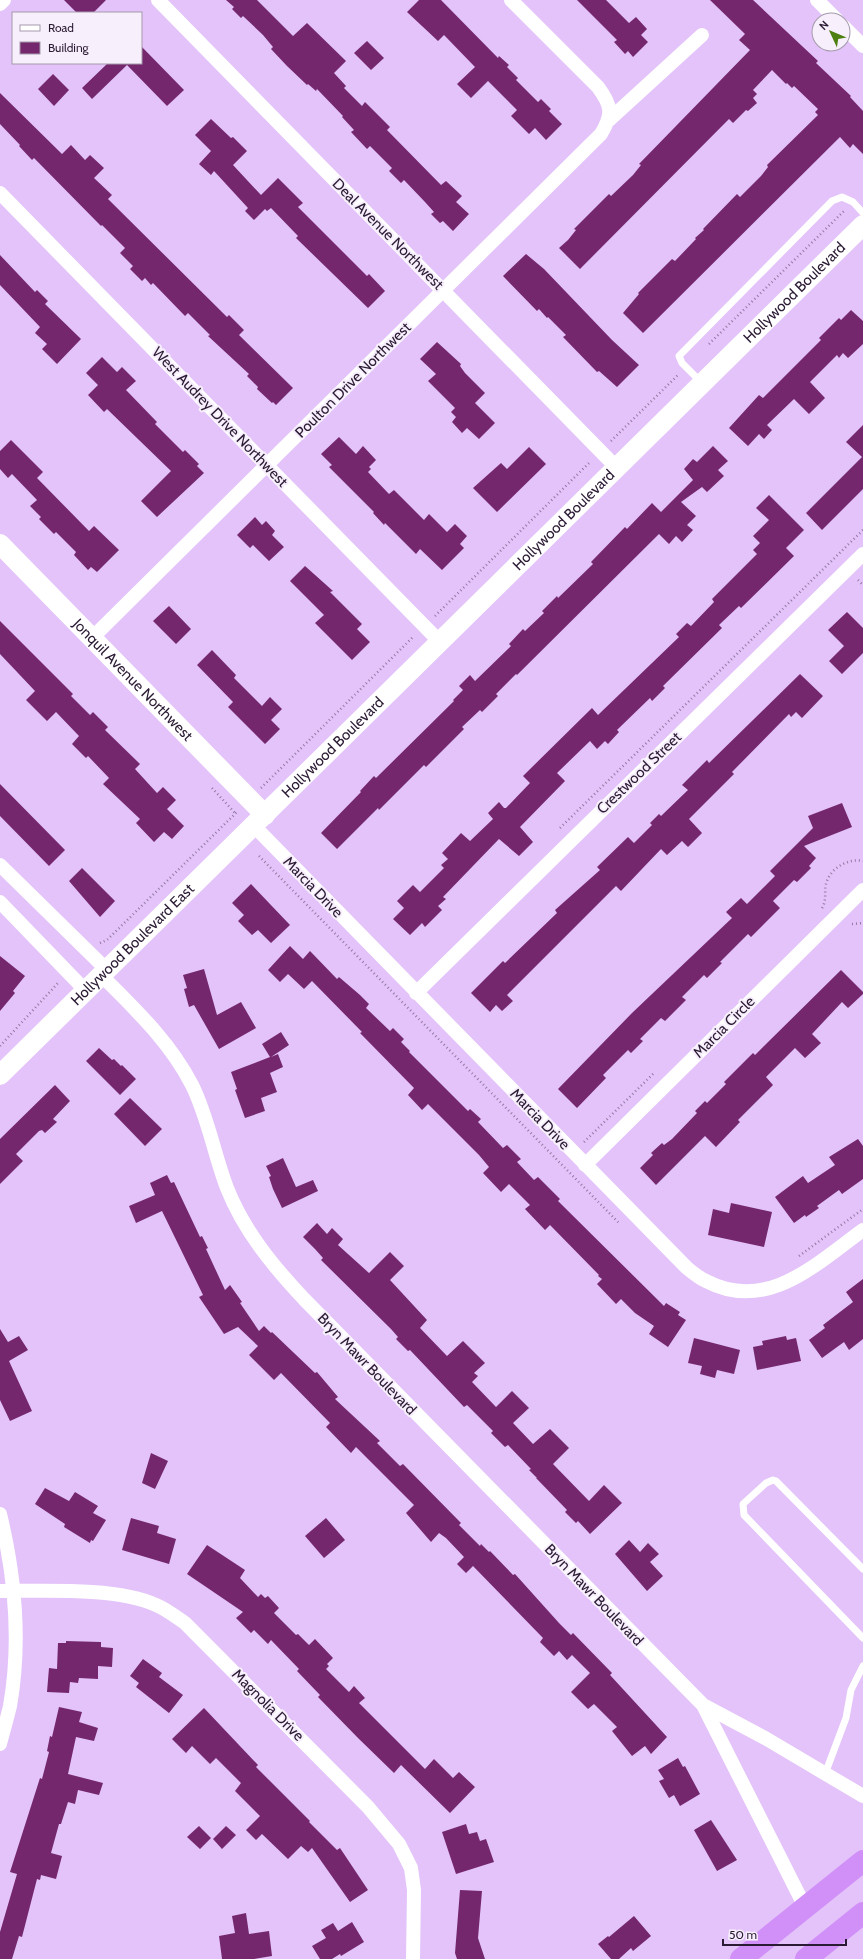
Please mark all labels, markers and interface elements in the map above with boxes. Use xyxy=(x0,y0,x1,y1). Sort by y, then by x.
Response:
legend xyxy=(12,12,142,64)
north arrow xyxy=(811,12,851,52)
text: N xyxy=(816,17,832,33)
text: Road xyxy=(48,20,74,35)
text: Building xyxy=(48,40,90,55)
street label: Deal Avenue Northwest xyxy=(329,175,447,293)
street label: Hollywood Boulevard xyxy=(740,239,849,347)
street label: Poulton Drive Northwest xyxy=(291,318,415,442)
street label: West Audrey Drive Northwest xyxy=(148,343,292,491)
street label: Hollywood Boulevard xyxy=(509,466,618,574)
street label: Jonquil Avenue Northwest xyxy=(68,614,197,745)
street label: Hollywood Boulevard xyxy=(278,693,387,801)
street label: Crestwood Street xyxy=(593,728,685,818)
street label: Marcia Drive xyxy=(279,853,347,922)
street label: Hollywood Boulevard East xyxy=(67,880,198,1009)
street label: Marcia Circle xyxy=(689,992,759,1062)
street label: Marcia Drive xyxy=(506,1085,574,1154)
street label: Bryn Mawr Boulevard xyxy=(314,1309,420,1419)
street label: Bryn Mawr Boulevard xyxy=(541,1540,647,1650)
street label: Magnolia Drive xyxy=(228,1665,308,1745)
scale bar xyxy=(723,1921,846,1947)
text: 50 m xyxy=(729,1927,757,1942)

